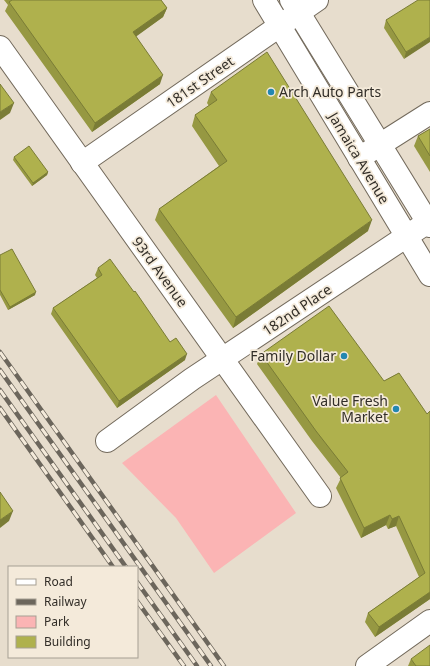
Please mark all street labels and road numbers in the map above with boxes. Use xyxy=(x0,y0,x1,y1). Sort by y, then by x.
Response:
street label: 181st Street xyxy=(162,51,237,112)
street label: Jamaica Avenue xyxy=(324,107,394,207)
street label: 93rd Avenue xyxy=(128,233,193,311)
street label: 182nd Place xyxy=(258,279,335,340)

